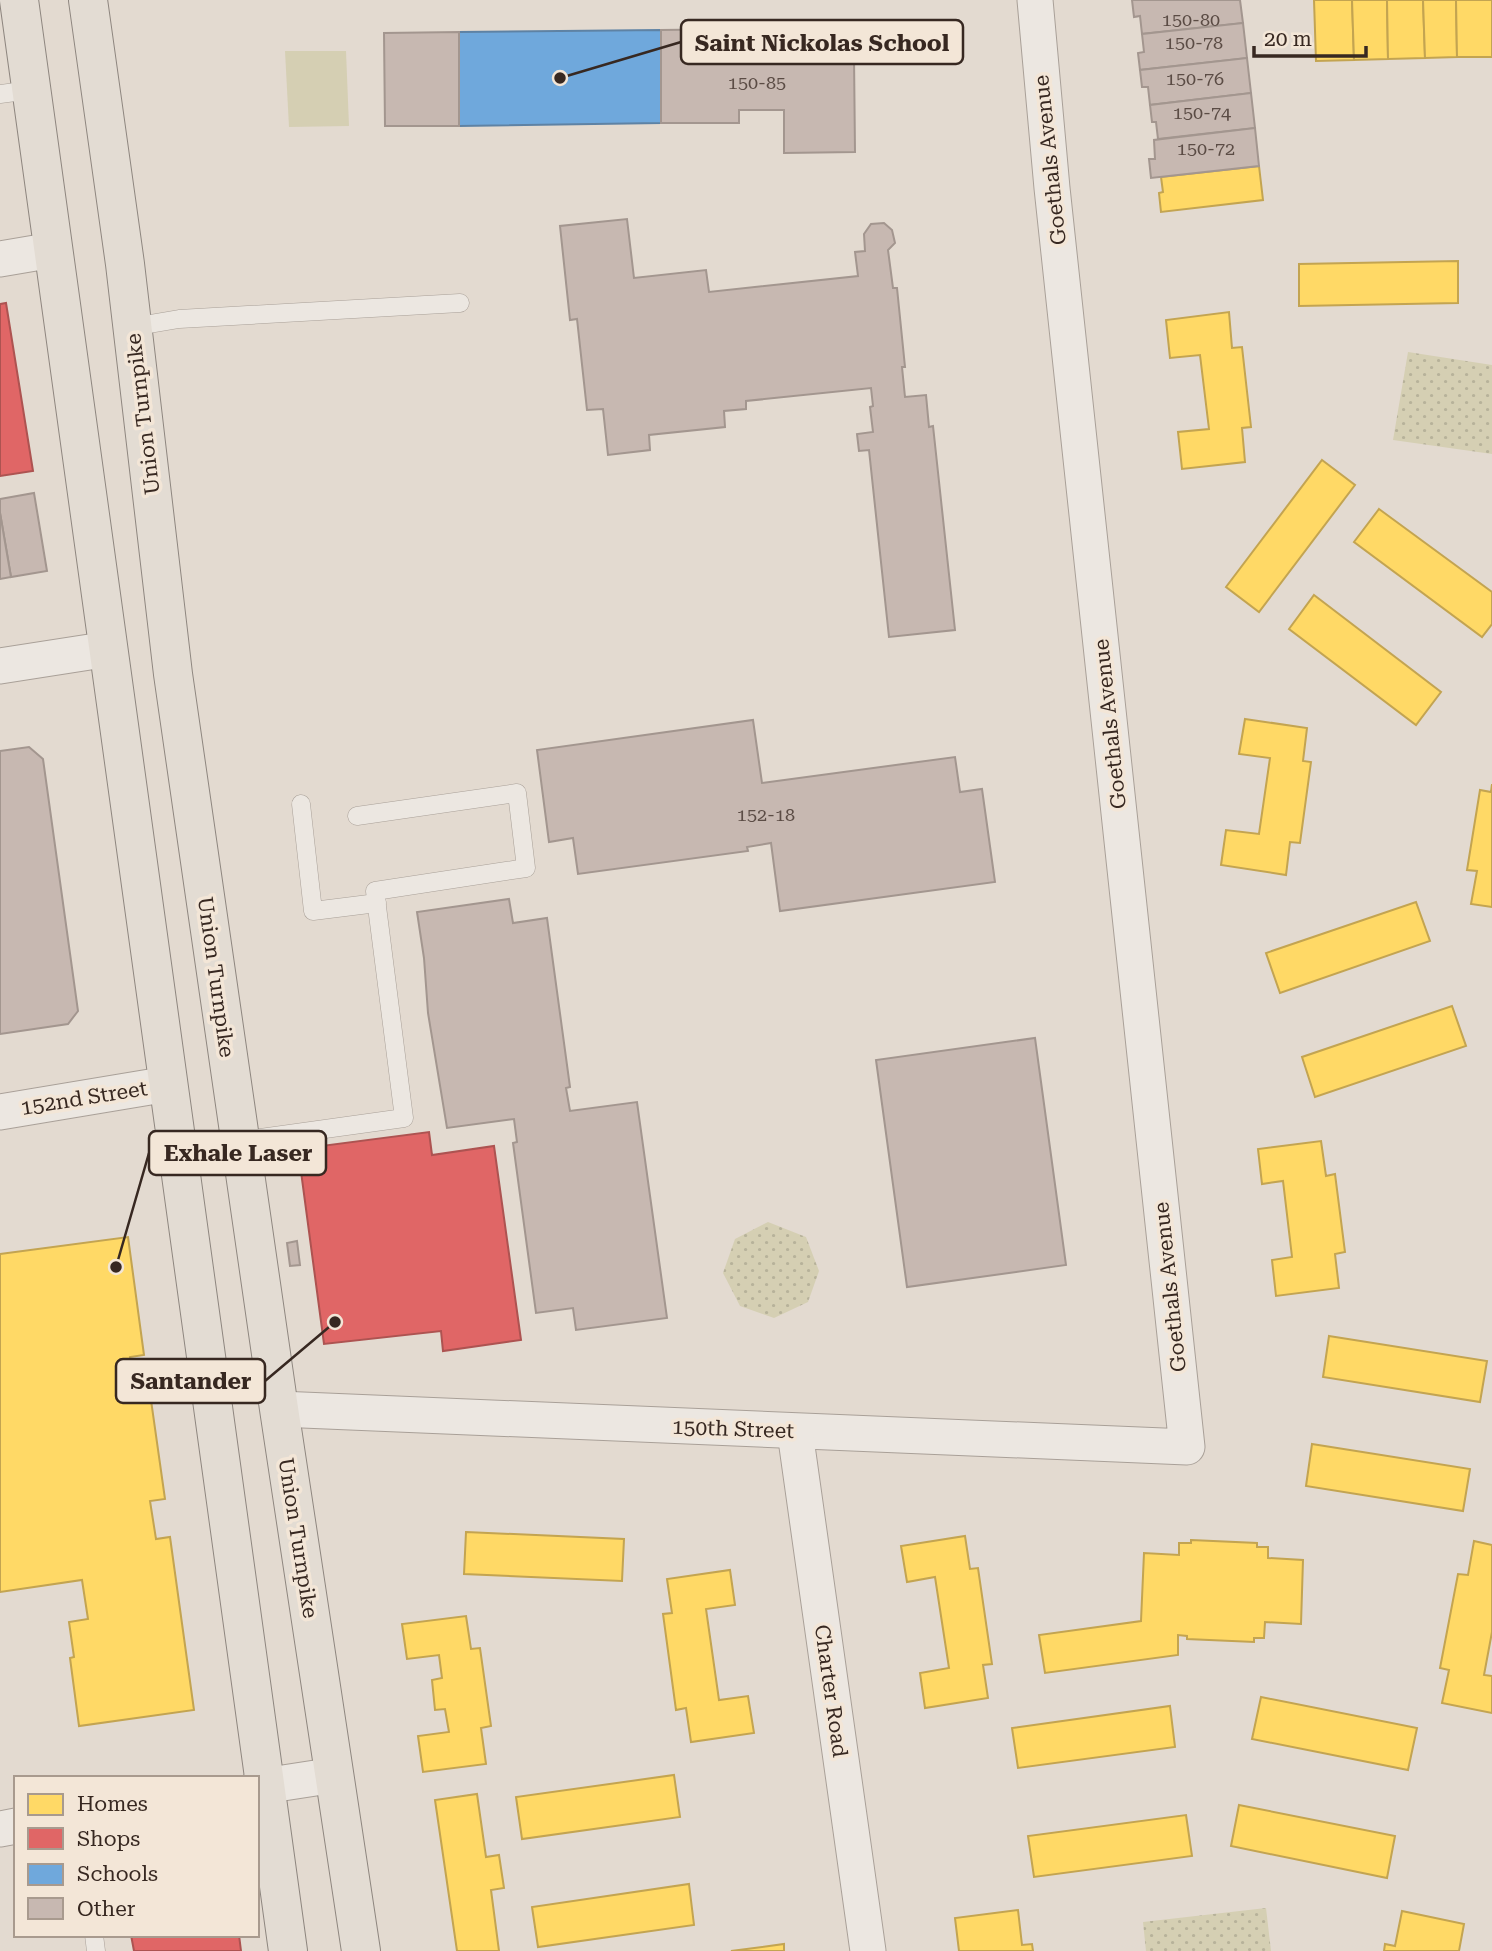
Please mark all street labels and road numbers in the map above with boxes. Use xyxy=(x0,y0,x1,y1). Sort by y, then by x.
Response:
street label: Goethals Avenue xyxy=(1029,74,1071,246)
street label: Union Turnpike xyxy=(121,332,165,496)
street label: Goethals Avenue xyxy=(1089,638,1131,810)
street label: Union Turnpike xyxy=(193,895,239,1059)
street label: 152nd Street xyxy=(19,1076,149,1120)
street label: Goethals Avenue xyxy=(1149,1201,1191,1373)
street label: 150th Street xyxy=(672,1415,795,1443)
street label: Union Turnpike xyxy=(273,1456,323,1620)
street label: Charter Road xyxy=(810,1623,852,1759)

